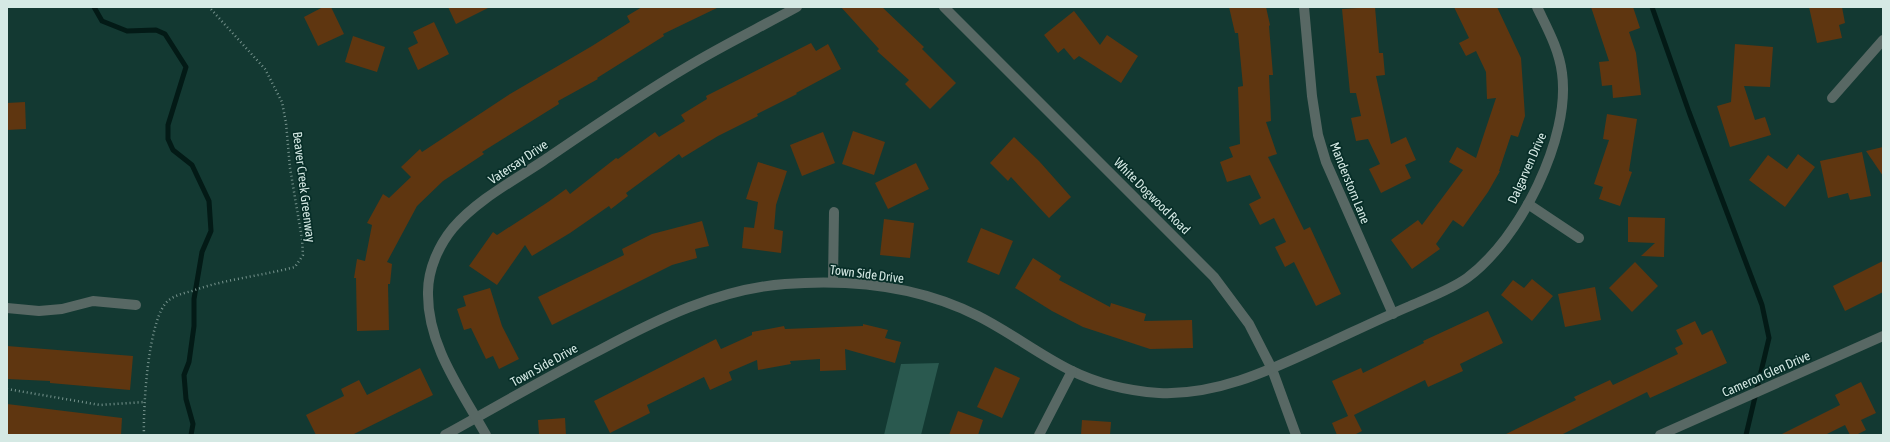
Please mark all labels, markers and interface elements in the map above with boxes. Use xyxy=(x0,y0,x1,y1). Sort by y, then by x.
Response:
street label: Dalgarven Drive xyxy=(1505,130,1549,206)
street label: Beaver Creek Greenway xyxy=(290,131,318,244)
street label: Vatersay Drive xyxy=(485,137,551,187)
street label: Manderstorn Lane xyxy=(1327,140,1373,226)
street label: White Dogwood Road xyxy=(1111,155,1193,237)
street label: Town Side Drive xyxy=(829,262,905,286)
street label: Town Side Drive xyxy=(508,340,580,390)
street label: Cameron Glen Drive xyxy=(1720,348,1812,400)

